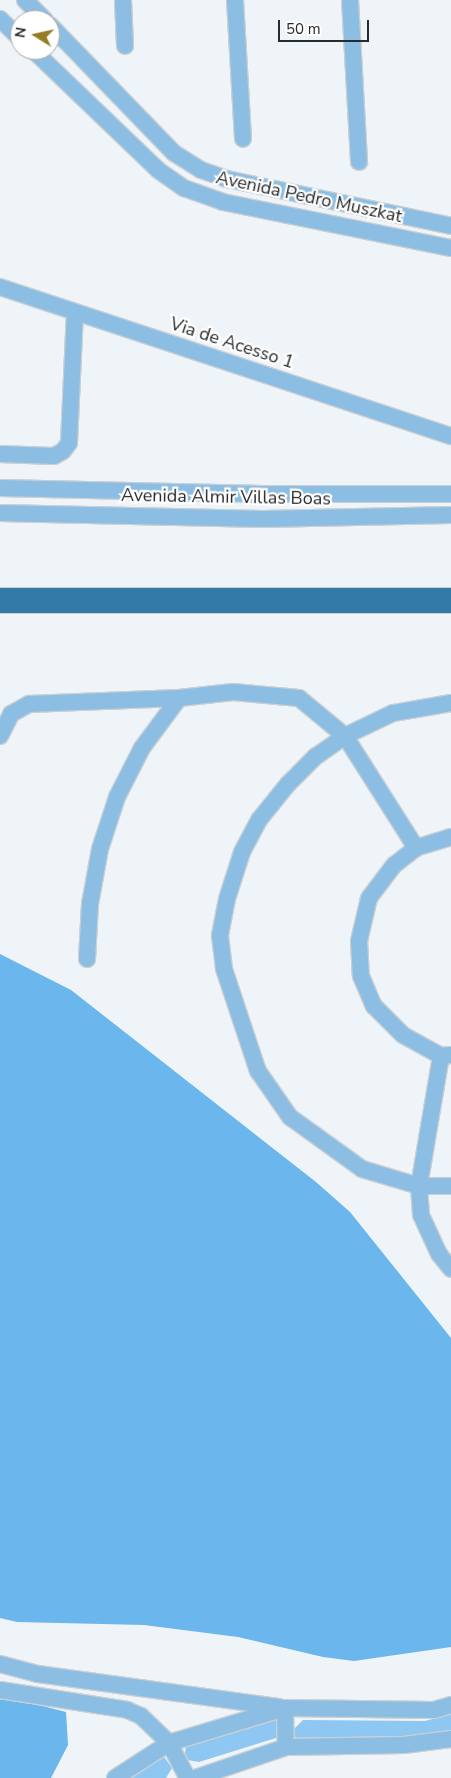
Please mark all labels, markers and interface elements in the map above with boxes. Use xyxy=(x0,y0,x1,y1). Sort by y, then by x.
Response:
north arrow xyxy=(10,10,60,60)
scale bar xyxy=(281,10,372,42)
text: 50 m xyxy=(286,19,321,39)
text: N xyxy=(10,26,31,39)
street label: Avenida Pedro Muszkat xyxy=(214,167,404,227)
street label: Via de Acesso 1 xyxy=(167,313,297,373)
street label: Avenida Almir Villas Boas xyxy=(121,484,331,510)

